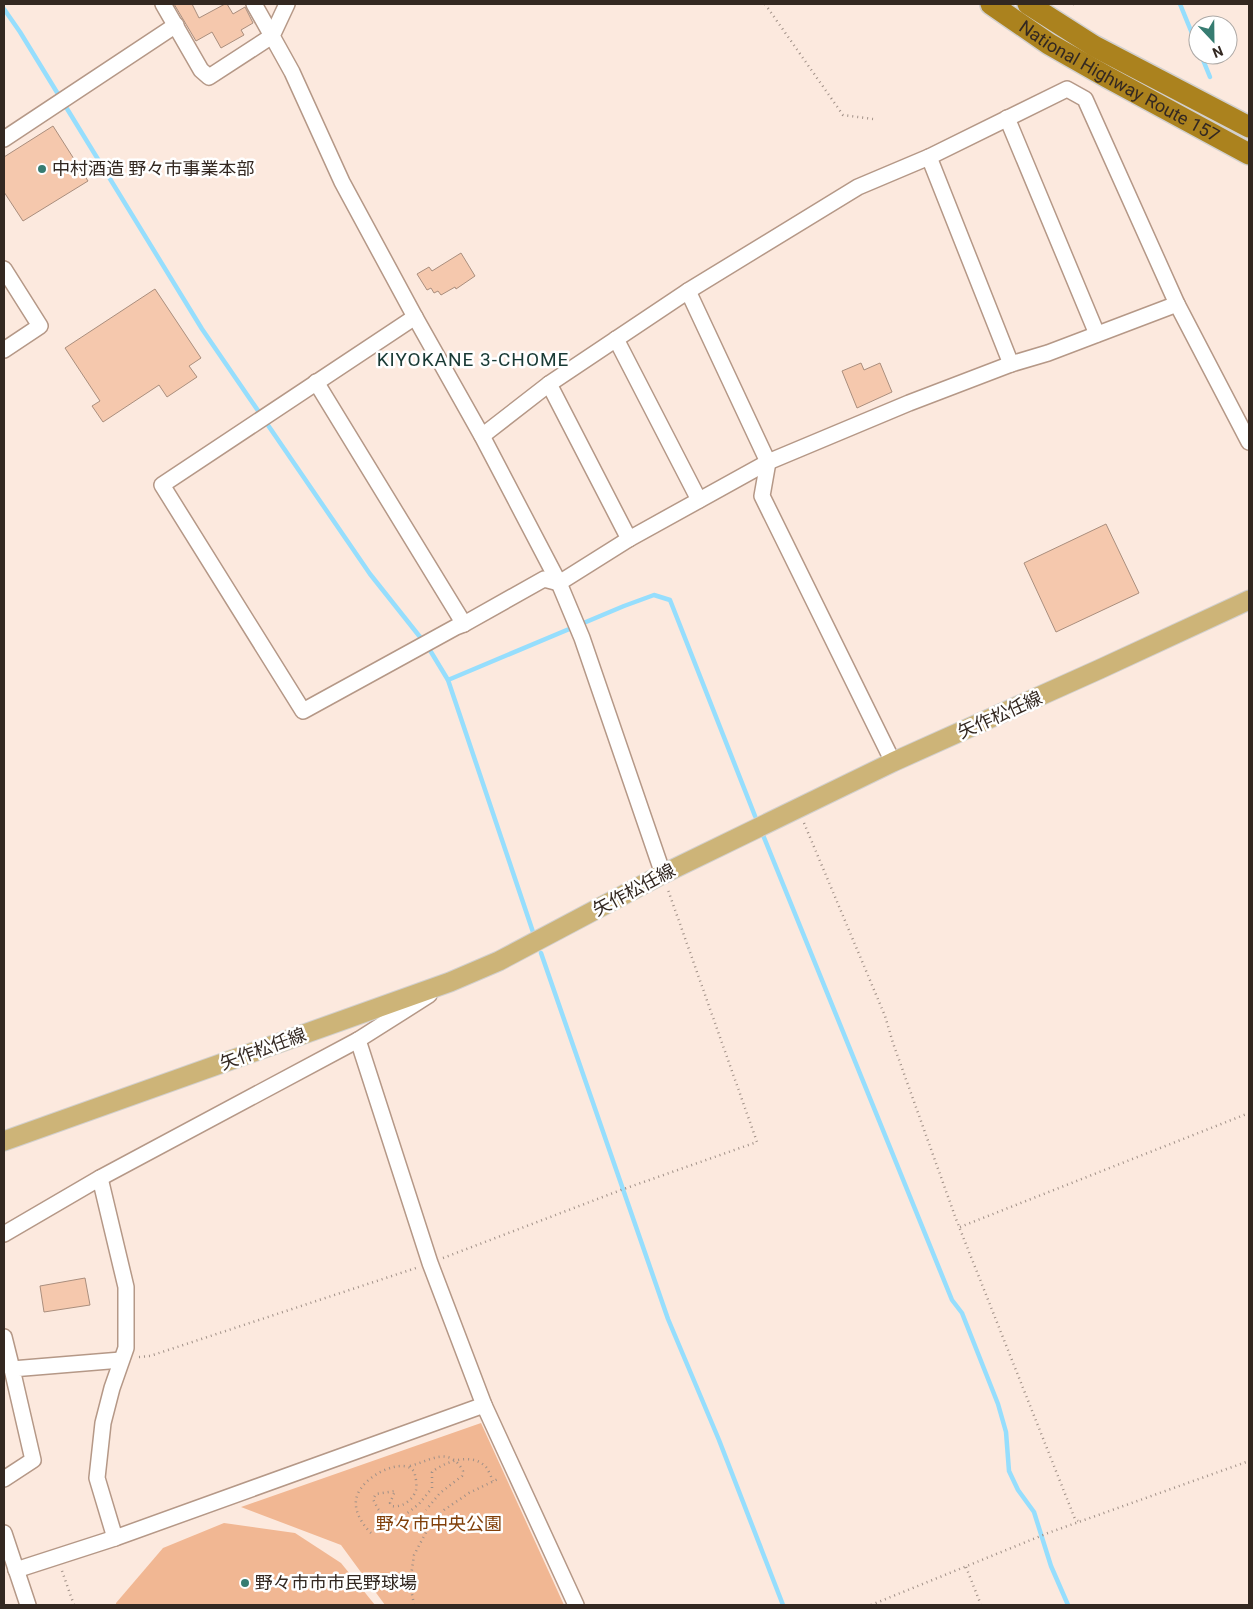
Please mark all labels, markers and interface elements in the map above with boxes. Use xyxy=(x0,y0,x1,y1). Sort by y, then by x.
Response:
street label: National Highway Route 157 xyxy=(1015,14,1223,146)
north arrow xyxy=(1188,15,1238,65)
place label: 中村酒造 野々市事業本部 xyxy=(52,158,254,179)
marker: 中村酒造 野々市事業本部 xyxy=(36,163,48,175)
district label: KIYOKANE 3-CHOME xyxy=(377,348,569,371)
street label: 矢作松任線 xyxy=(954,687,1045,742)
street label: 矢作松任線 xyxy=(589,859,678,920)
street label: 矢作松任線 xyxy=(217,1023,309,1074)
park label: 野々市中央公園 xyxy=(376,1513,502,1534)
place label: 野々市市市民野球場 xyxy=(255,1572,417,1593)
marker: 野々市市市民野球場 xyxy=(239,1577,251,1589)

